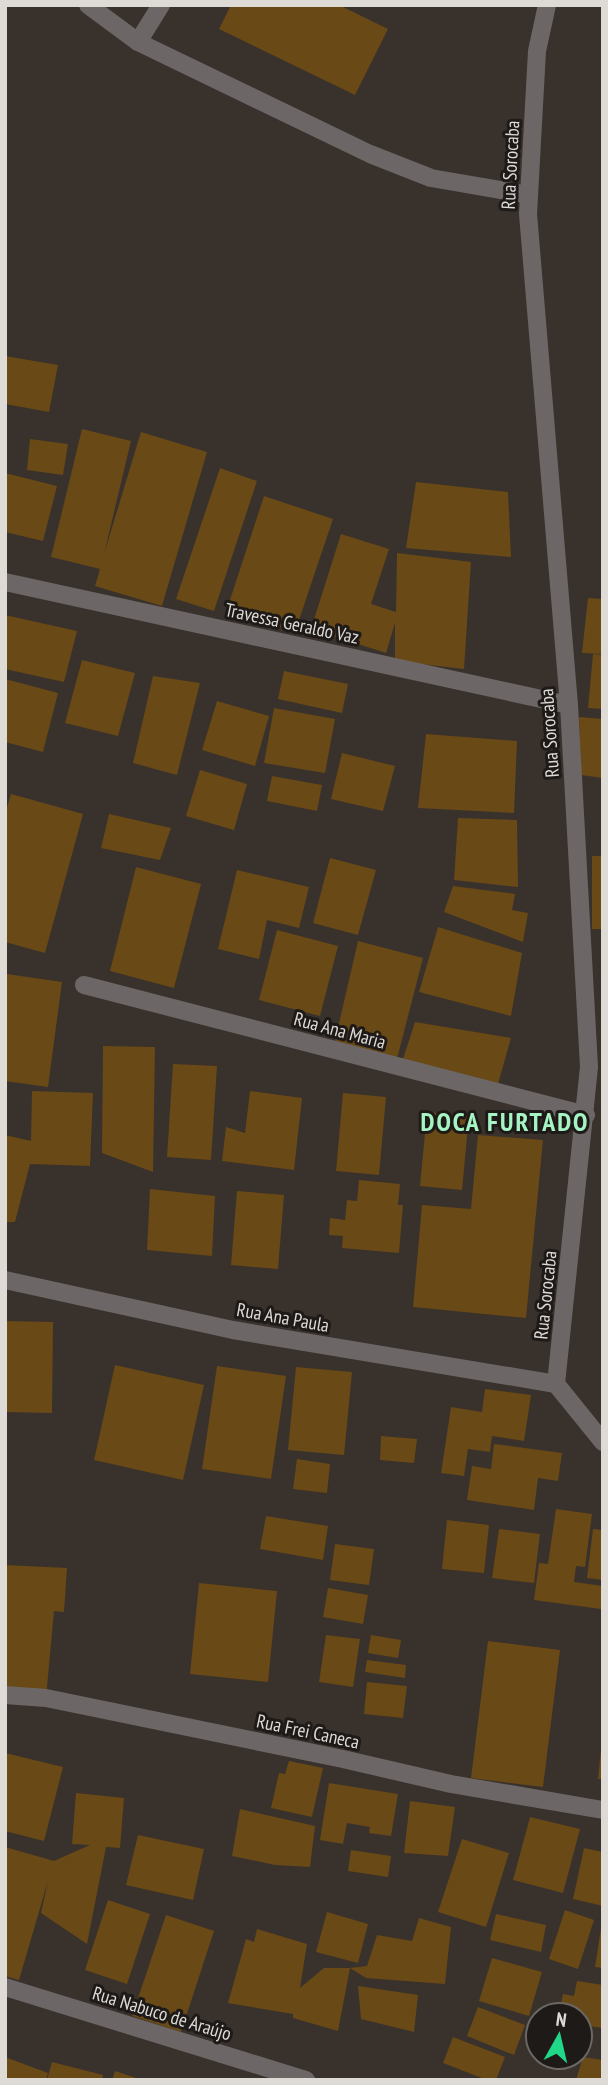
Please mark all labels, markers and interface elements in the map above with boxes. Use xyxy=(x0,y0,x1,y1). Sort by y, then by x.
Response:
street label: Rua Sorocaba xyxy=(496,120,524,210)
street label: Travessa Geraldo Vaz xyxy=(223,597,361,649)
street label: Rua Sorocaba xyxy=(534,688,564,778)
street label: Rua Ana Maria xyxy=(291,1006,389,1054)
district label: DOCA FURTADO xyxy=(421,1105,589,1138)
street label: Rua Sorocaba xyxy=(528,1250,562,1340)
street label: Rua Ana Paula xyxy=(235,1297,331,1337)
street label: Rua Frei Caneca xyxy=(254,1708,362,1754)
street label: Rua Nabuco de Araújo xyxy=(90,1980,234,2046)
north arrow xyxy=(524,2001,594,2071)
text: N xyxy=(555,2007,568,2032)

